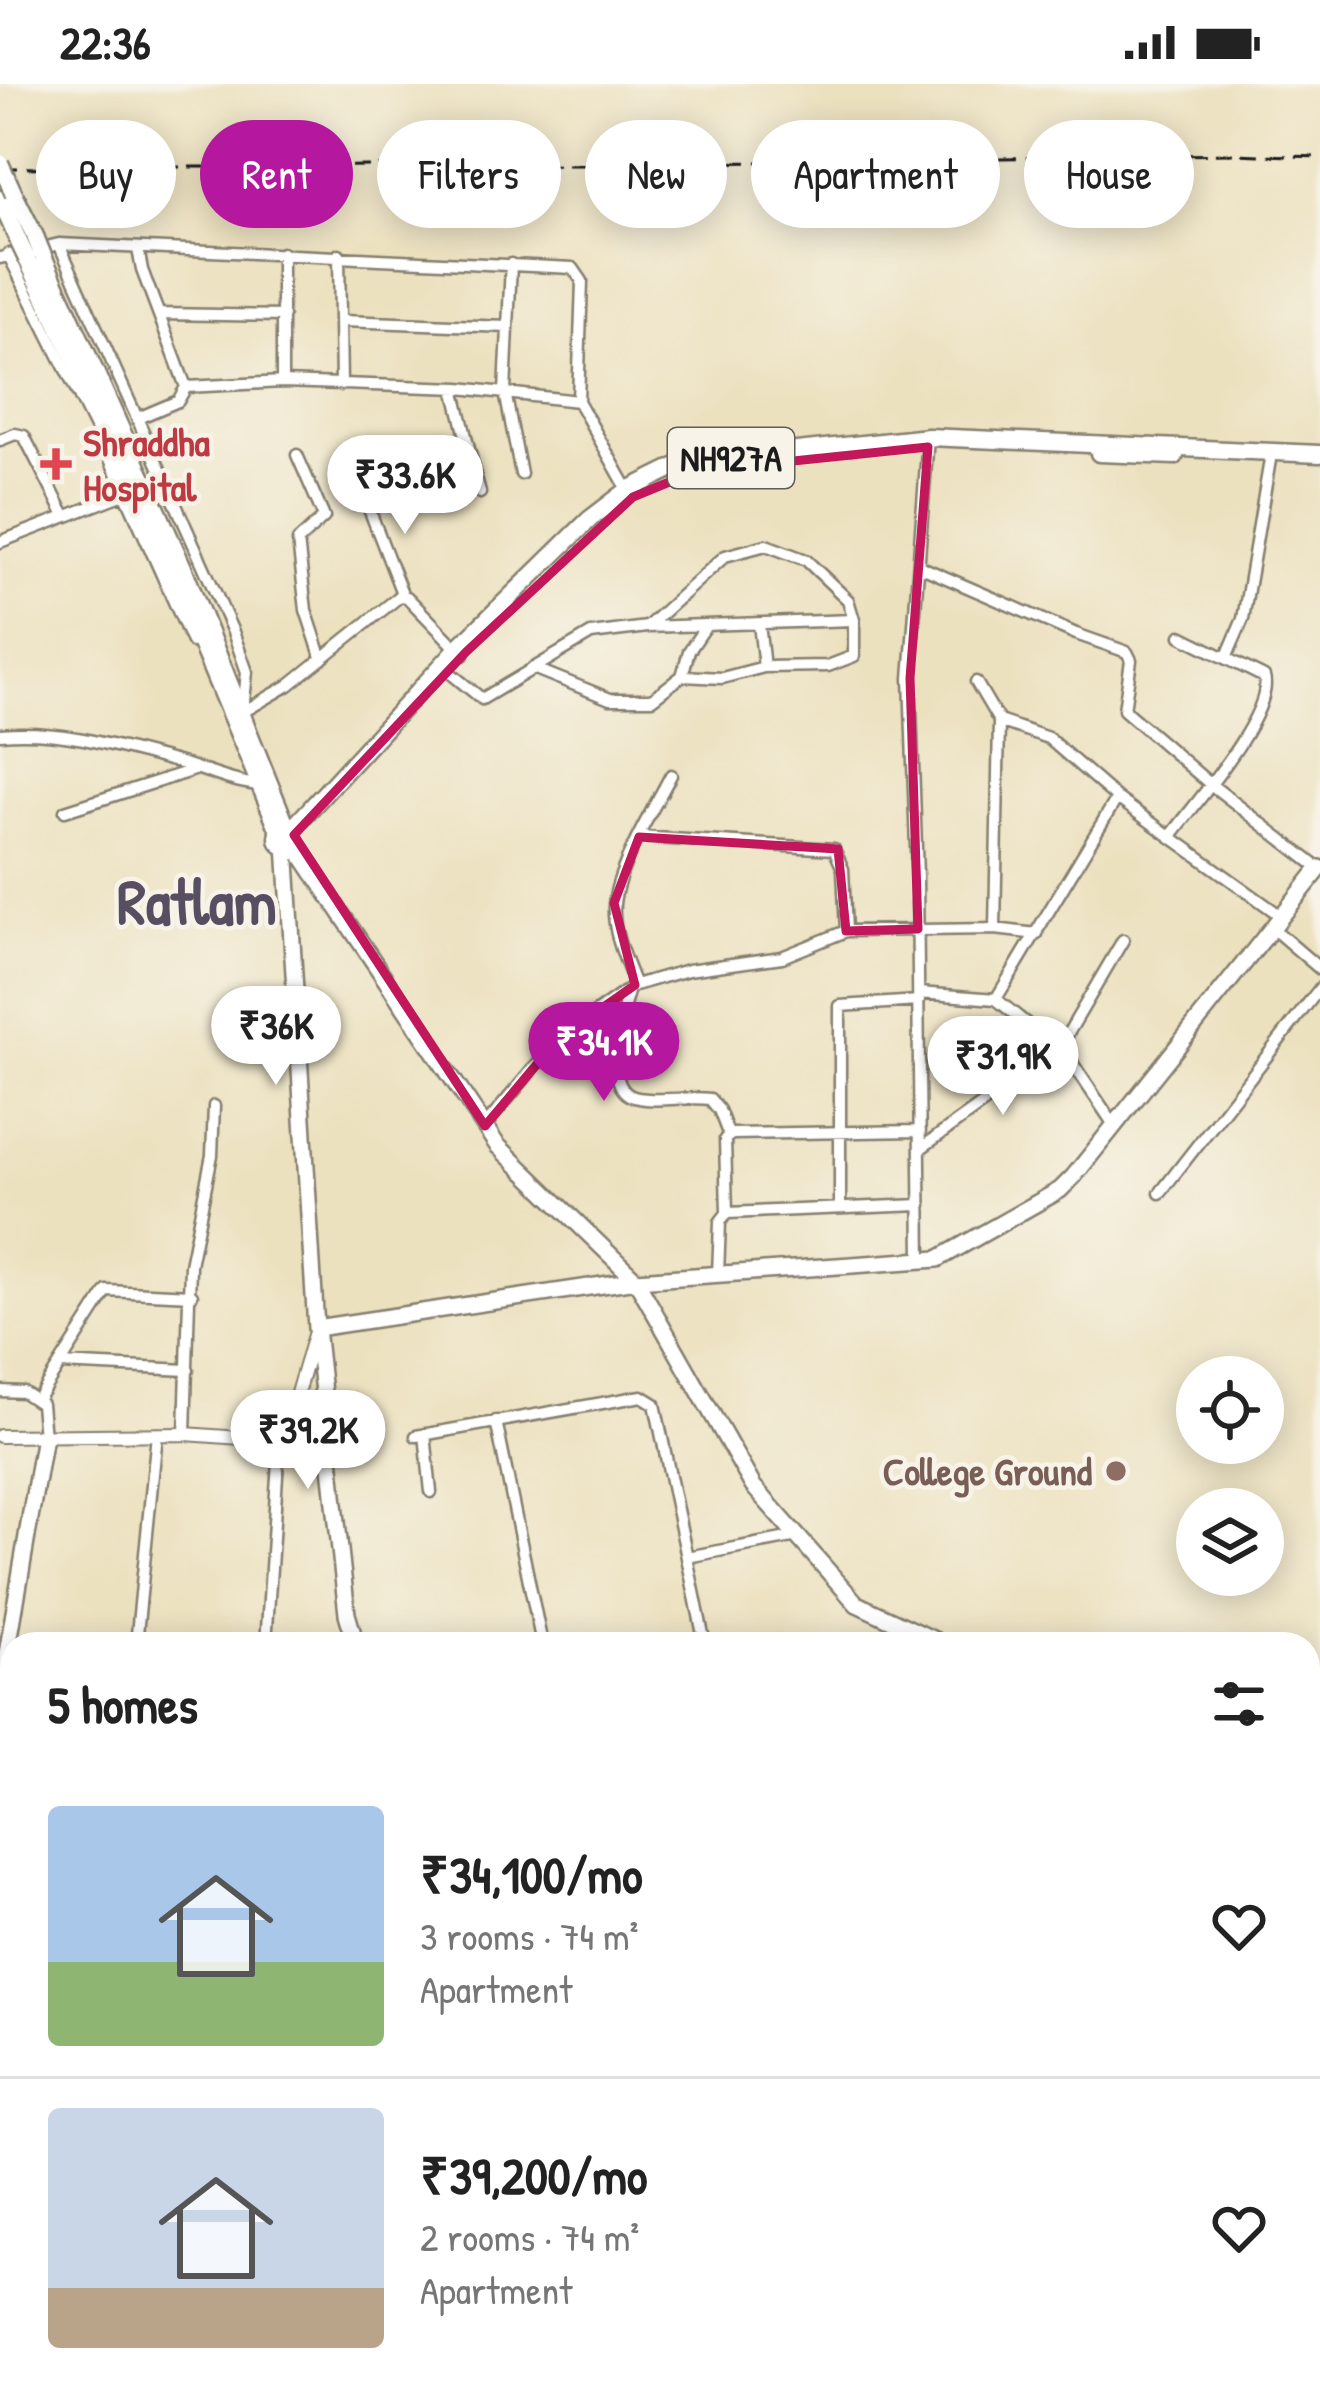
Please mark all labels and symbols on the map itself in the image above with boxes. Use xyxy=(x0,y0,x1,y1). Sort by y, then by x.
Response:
place label: Shraddha Hospital xyxy=(83,415,210,514)
road number: NH927A xyxy=(668,428,794,488)
pin: ₹33.6K xyxy=(307,435,503,537)
marker: Shraddha Hospital xyxy=(40,448,72,480)
district label: Ratlam xyxy=(117,858,277,944)
pin: ₹36K xyxy=(205,986,347,1088)
pin: ₹34.1K xyxy=(506,1002,702,1104)
pin: ₹31.9K xyxy=(905,1016,1101,1118)
pin: ₹39.2K xyxy=(210,1390,406,1492)
place label: College Ground xyxy=(883,1444,1093,1498)
marker: College Ground xyxy=(1103,1458,1129,1484)

